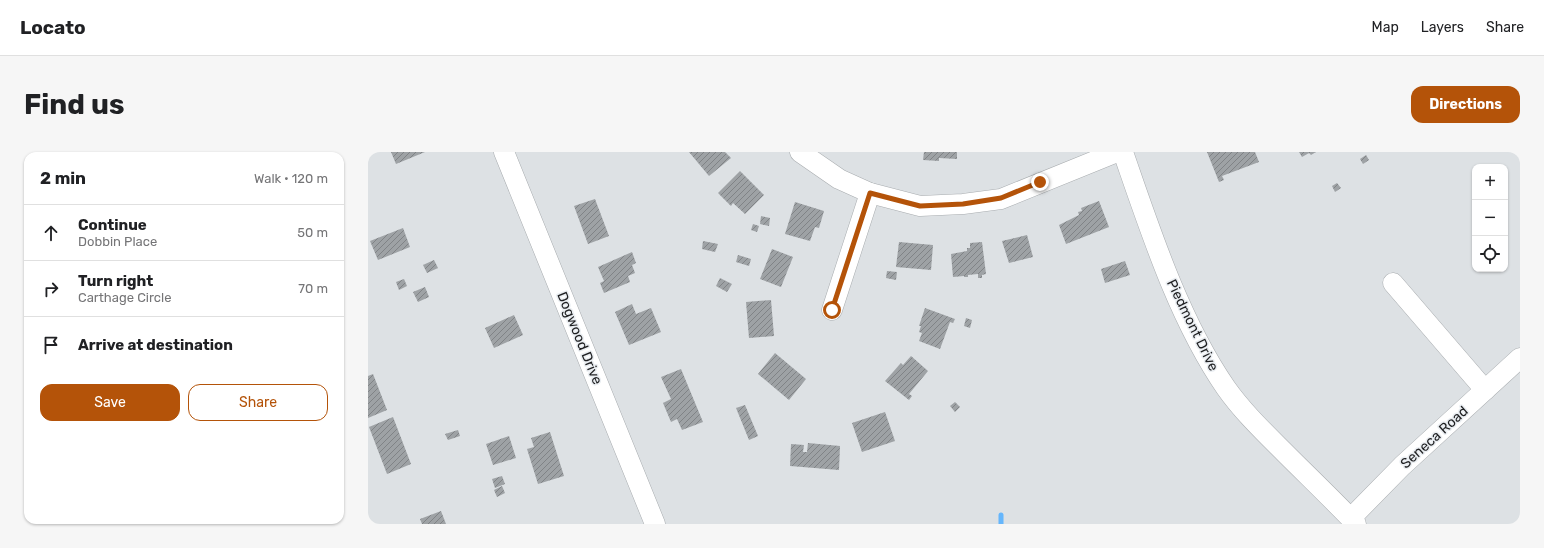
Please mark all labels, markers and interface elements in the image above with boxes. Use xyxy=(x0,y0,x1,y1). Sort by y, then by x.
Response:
text: Locato xyxy=(20,16,86,39)
text: Map xyxy=(1372,19,1399,36)
text: Layers xyxy=(1421,19,1464,36)
text: Share xyxy=(1486,19,1524,36)
button: Directions xyxy=(1411,86,1520,123)
text: Find us xyxy=(24,88,124,121)
map controls xyxy=(1472,164,1508,272)
button: + xyxy=(1472,164,1508,200)
text: 2 min xyxy=(40,168,86,188)
text: Walk · 120 m xyxy=(254,171,328,186)
route end xyxy=(1031,173,1049,191)
button: − xyxy=(1472,200,1508,236)
text: Continue xyxy=(78,216,147,234)
icon: ahead xyxy=(40,222,62,244)
text: 50 m xyxy=(297,225,328,240)
text: Dobbin Place xyxy=(78,234,157,249)
button: locate xyxy=(1472,236,1508,272)
text: Turn right xyxy=(78,272,153,290)
street label: Piedmont Drive xyxy=(1163,277,1222,374)
icon: right xyxy=(40,278,62,300)
text: 70 m xyxy=(298,281,328,296)
street label: Dogwood Drive xyxy=(553,289,606,387)
text: Carthage Circle xyxy=(78,290,171,305)
route start xyxy=(823,301,841,319)
icon: arrive xyxy=(40,334,62,356)
text: Arrive at destination xyxy=(78,336,233,354)
button: Save xyxy=(40,384,180,421)
button: Share xyxy=(188,384,328,421)
street label: Seneca Road xyxy=(1397,403,1472,472)

